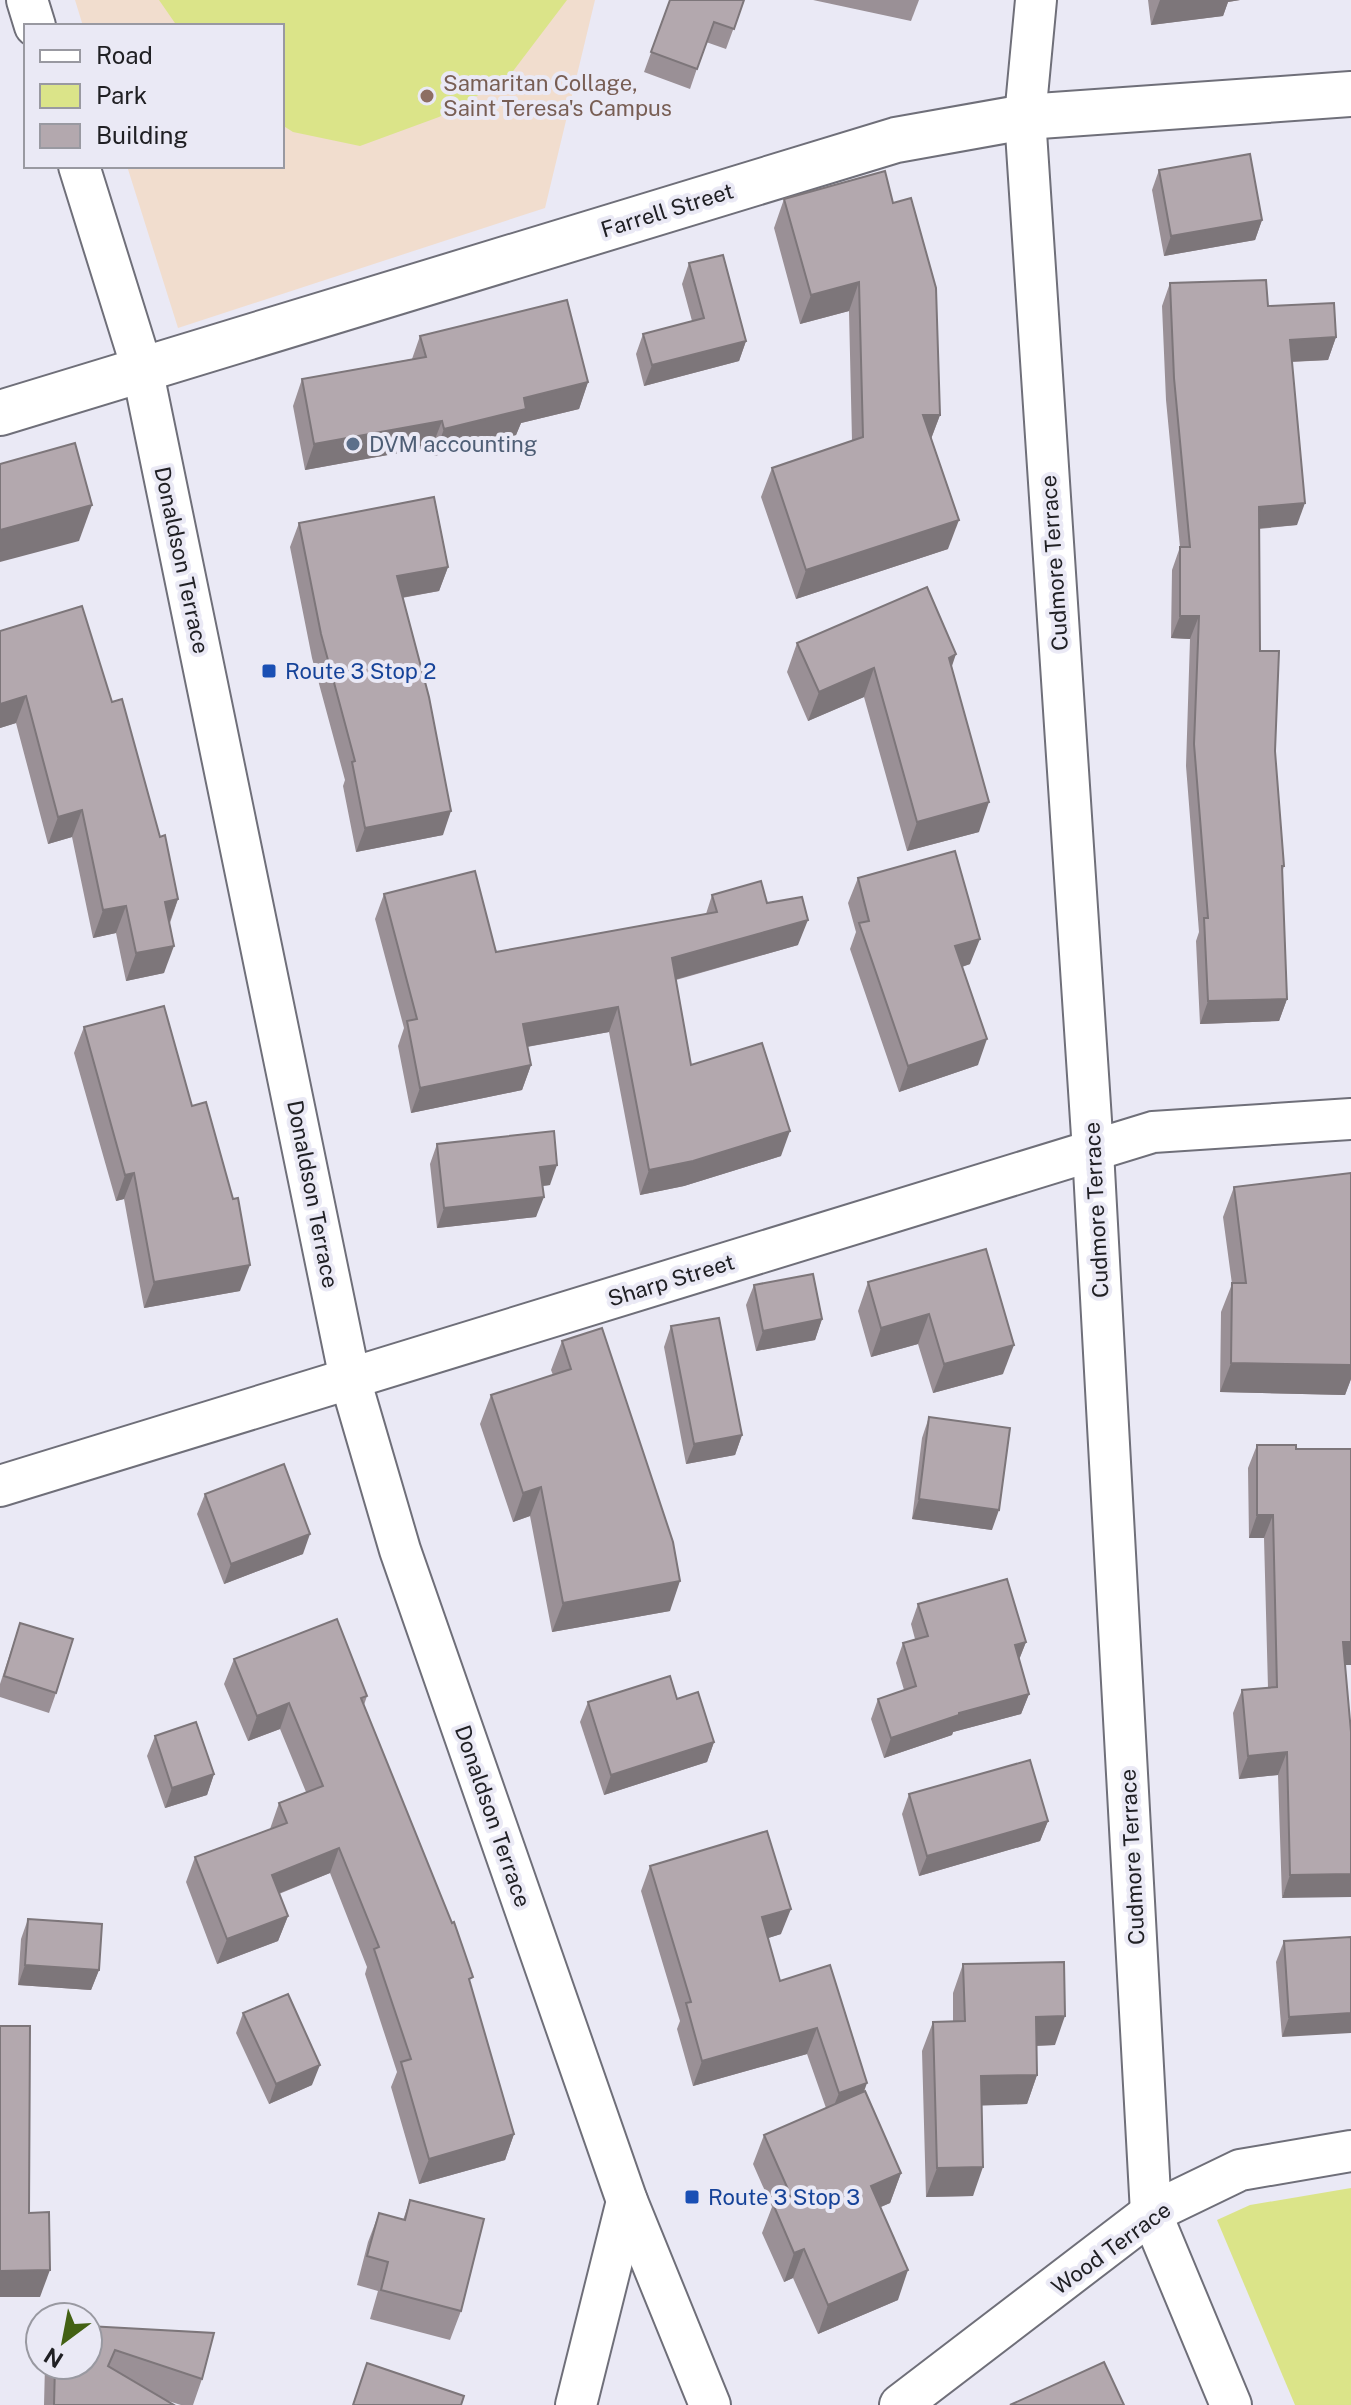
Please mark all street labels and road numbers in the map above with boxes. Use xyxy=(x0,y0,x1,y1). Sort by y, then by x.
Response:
street label: Farrell Street xyxy=(598,178,736,242)
street label: Donaldson Terrace xyxy=(149,464,215,656)
street label: Cudmore Terrace xyxy=(1035,474,1073,652)
street label: Donaldson Terrace xyxy=(282,1098,344,1290)
street label: Cudmore Terrace xyxy=(1078,1121,1114,1299)
street label: Sharp Street xyxy=(605,1248,737,1312)
street label: Donaldson Terrace xyxy=(450,1722,536,1910)
street label: Cudmore Terrace xyxy=(1114,1768,1150,1946)
street label: Wood Terrace xyxy=(1046,2196,1176,2300)

